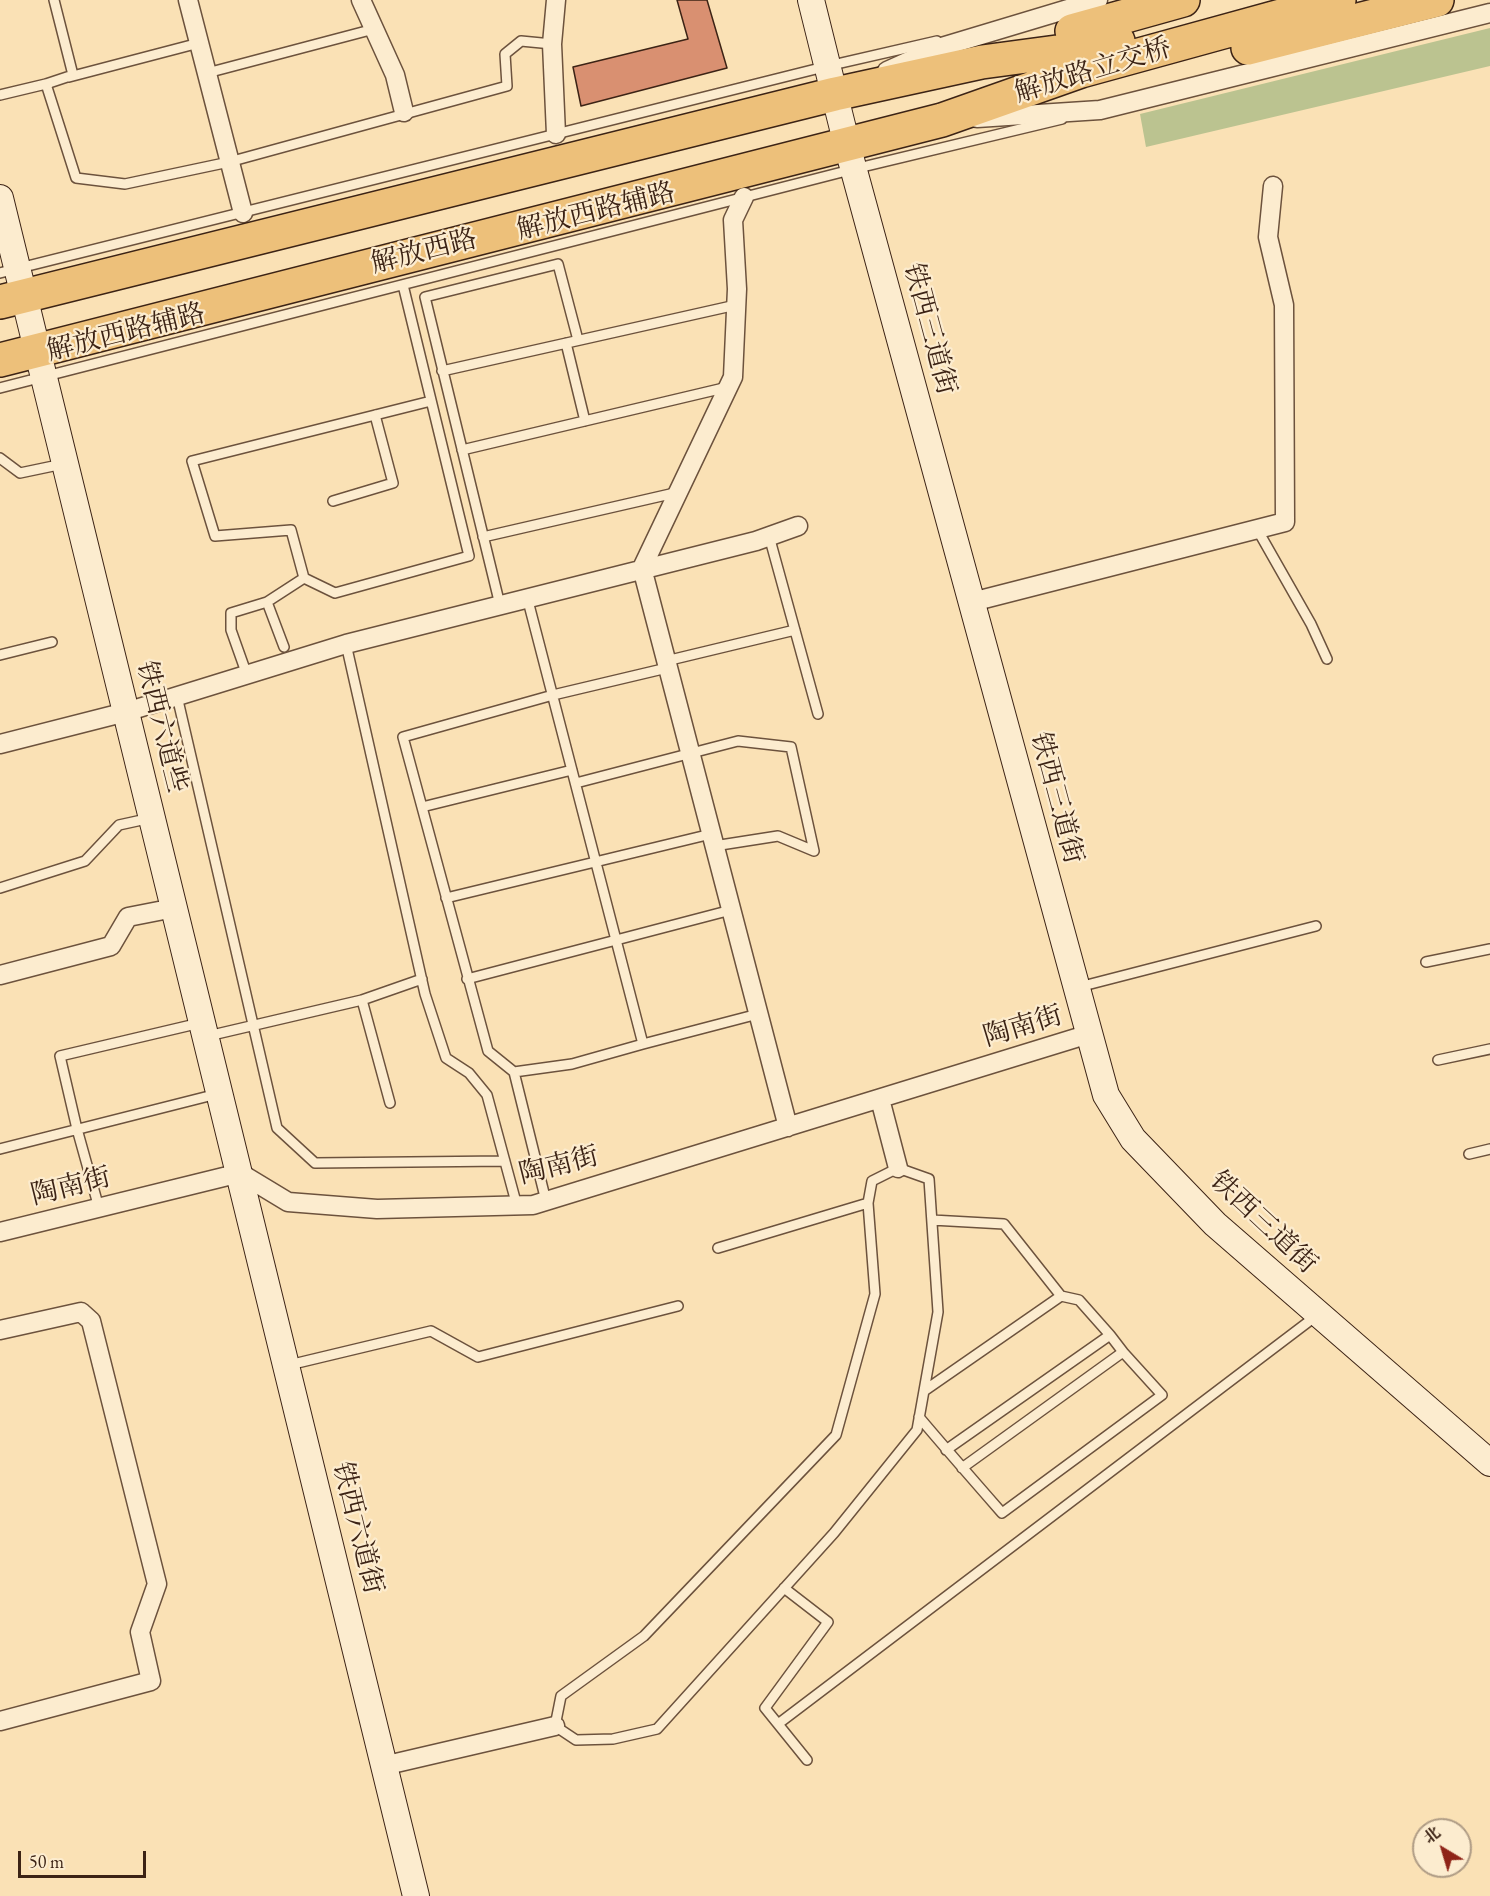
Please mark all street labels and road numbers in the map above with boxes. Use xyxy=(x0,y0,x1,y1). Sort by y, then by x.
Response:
street label: 解放路立交桥 xyxy=(1011,32,1175,110)
street label: 解放西路辅路 xyxy=(513,177,679,247)
street label: 解放西路 xyxy=(368,223,480,281)
street label: 铁西三道街 xyxy=(896,260,962,398)
street label: 解放西路辅路 xyxy=(43,298,209,368)
street label: 铁西六道些 xyxy=(129,658,193,796)
street label: 铁西三道街 xyxy=(1023,729,1089,867)
street label: 陶南街 xyxy=(980,1000,1066,1054)
street label: 陶南街 xyxy=(516,1140,602,1192)
street label: 陶南街 xyxy=(28,1161,114,1213)
street label: 铁西三道街 xyxy=(1203,1165,1323,1281)
street label: 铁西六道街 xyxy=(325,1459,389,1597)

